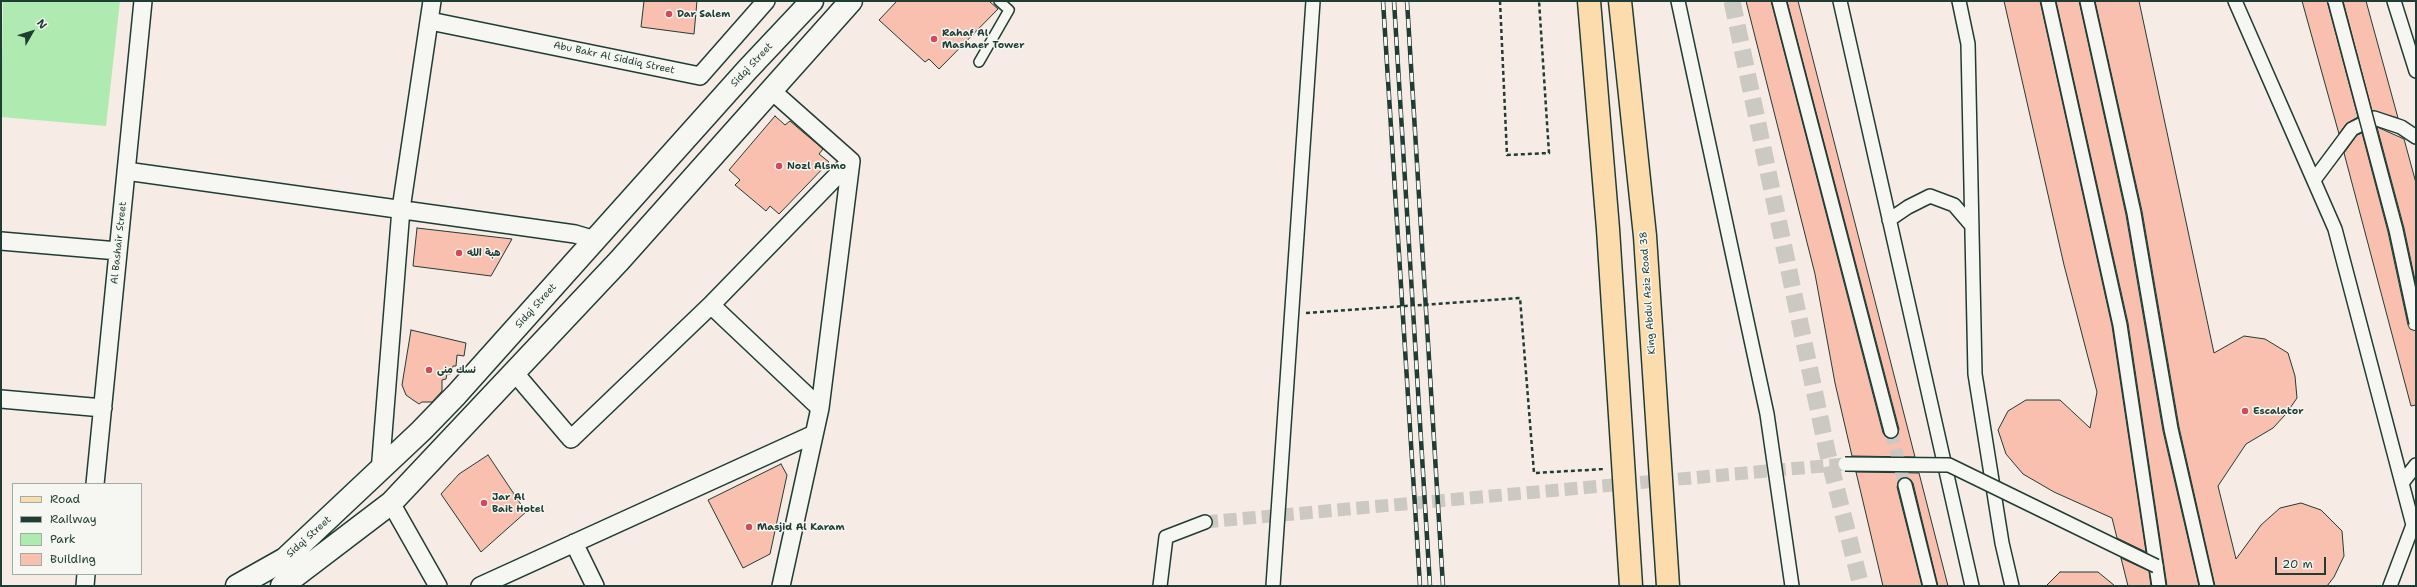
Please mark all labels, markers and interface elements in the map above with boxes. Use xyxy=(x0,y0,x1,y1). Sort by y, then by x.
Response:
place label: Dar Salem xyxy=(677,8,730,20)
marker: Dar Salem xyxy=(664,9,674,19)
north arrow xyxy=(12,12,52,52)
text: N xyxy=(33,16,50,32)
place label: Rahaf Al Mashaer Tower xyxy=(942,27,1025,50)
marker: Rahaf Al Mashaer Tower xyxy=(929,34,939,44)
street label: Abu Bakr Al Siddiq Street xyxy=(552,39,676,77)
street label: Sidqi Street xyxy=(728,40,776,90)
place label: Nozl Alsmo xyxy=(787,160,846,172)
marker: Nozl Alsmo xyxy=(774,161,784,171)
street label: Al Bashair Street xyxy=(109,201,129,285)
street label: King Abdul Aziz Road 38 xyxy=(1638,231,1658,355)
place label: هبة الله xyxy=(467,247,501,259)
marker: هبة الله xyxy=(454,248,464,258)
street label: Sidqi Street xyxy=(513,281,559,331)
place label: نسك منى xyxy=(437,364,476,376)
marker: نسك منى xyxy=(424,365,434,375)
place label: Escalator xyxy=(2253,405,2304,417)
marker: Escalator xyxy=(2240,406,2250,416)
legend xyxy=(12,483,142,575)
text: Road xyxy=(50,491,80,507)
place label: Jar Al Bait Hotel xyxy=(492,491,544,514)
marker: Jar Al Bait Hotel xyxy=(479,498,489,508)
text: Railway xyxy=(50,511,97,527)
street label: Sidqi Street xyxy=(284,514,334,560)
place label: Masjid Al Karam xyxy=(757,521,845,533)
marker: Masjid Al Karam xyxy=(744,522,754,532)
text: Park xyxy=(50,531,76,547)
scale bar xyxy=(2277,549,2328,575)
text: Building xyxy=(50,551,96,567)
text: 20 m xyxy=(2282,556,2313,572)

